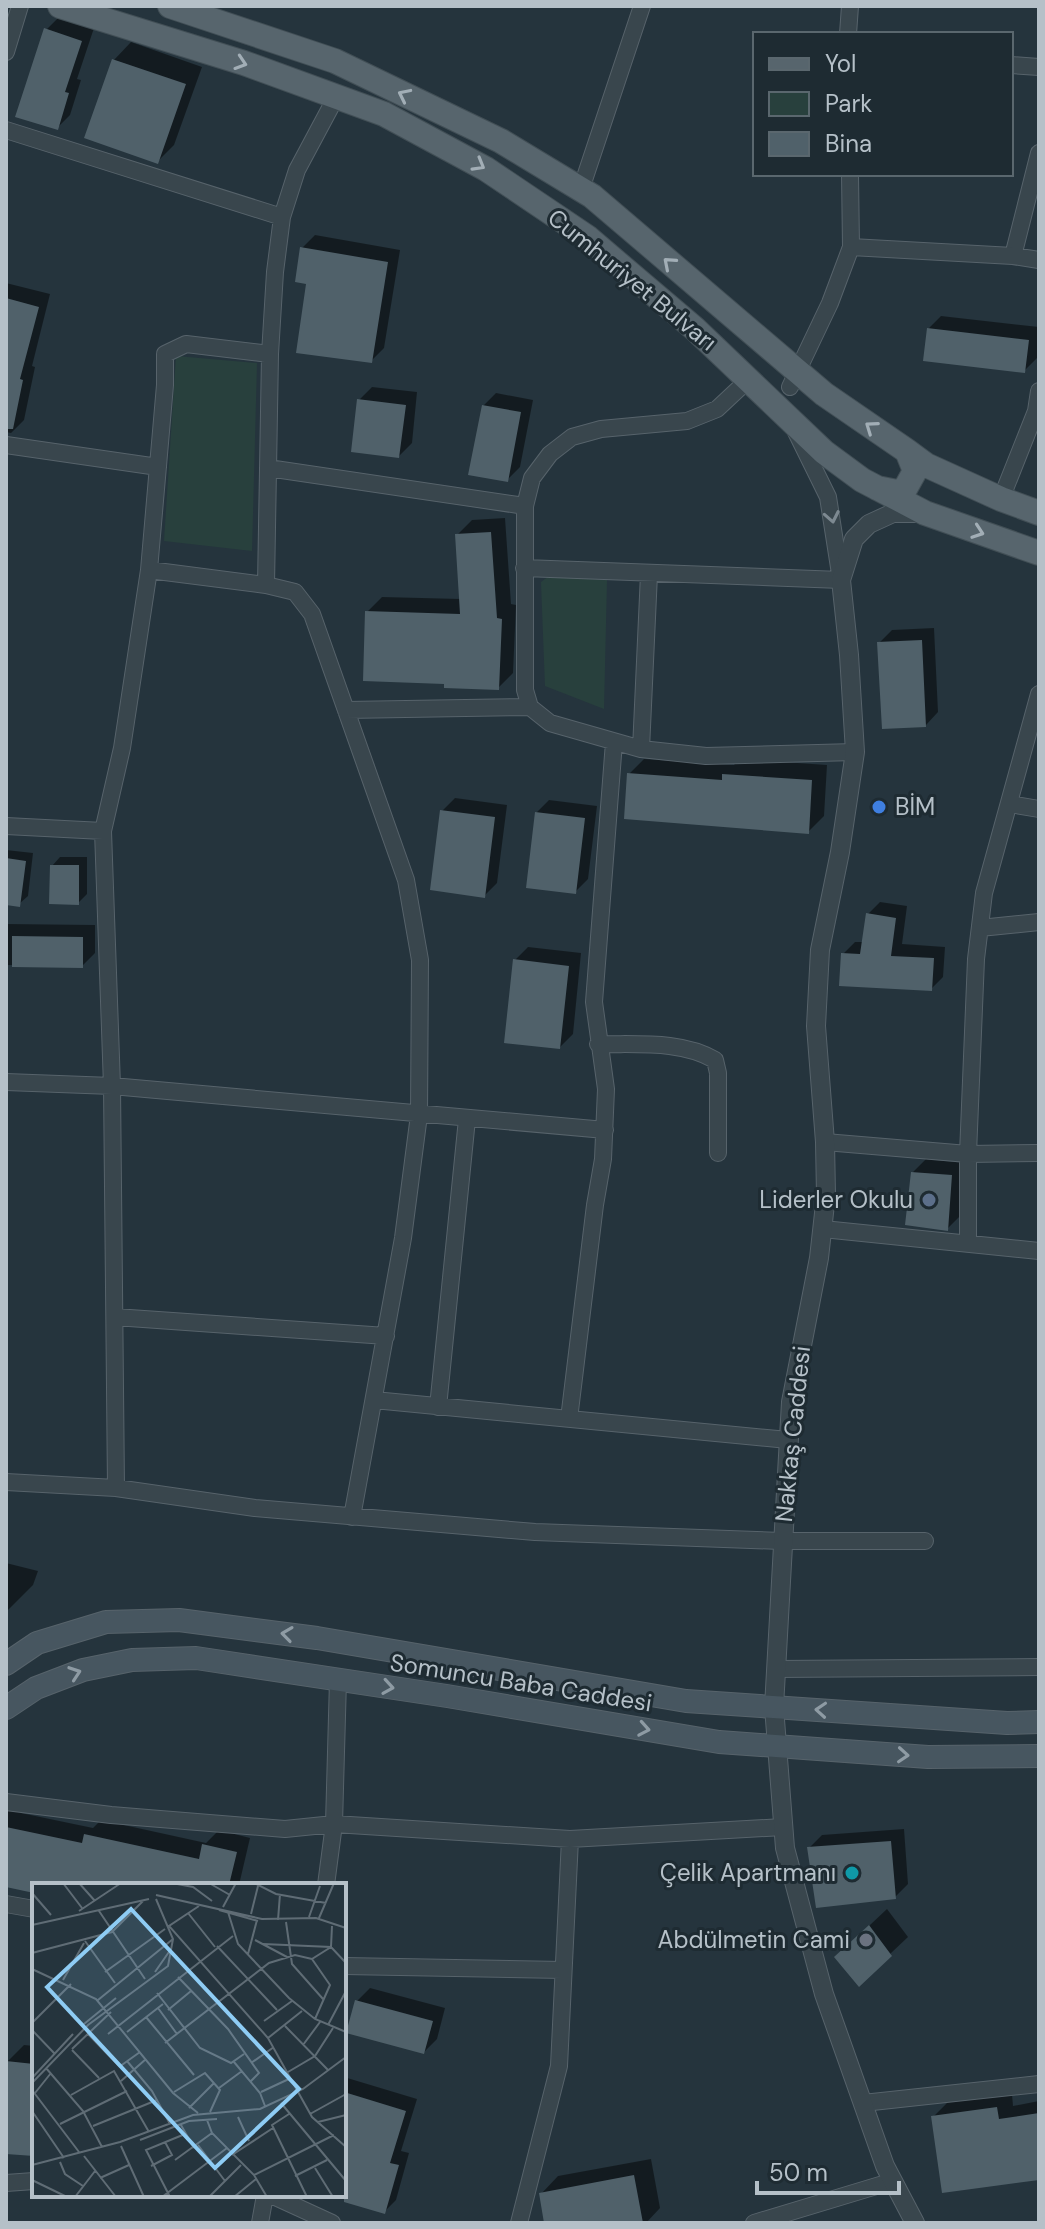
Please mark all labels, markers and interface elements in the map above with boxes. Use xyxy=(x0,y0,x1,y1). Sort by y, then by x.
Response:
legend xyxy=(753,32,1013,176)
text: Yol xyxy=(825,48,856,79)
one-way arrow xyxy=(233,53,247,69)
one-way arrow xyxy=(398,88,412,104)
text: Park xyxy=(825,88,872,119)
text: Bina xyxy=(825,128,872,159)
one-way arrow xyxy=(470,155,485,171)
street label: Cumhuriyet Bulvarı xyxy=(541,202,723,357)
one-way arrow xyxy=(664,258,679,272)
one-way arrow xyxy=(865,422,879,437)
one-way arrow xyxy=(822,511,839,524)
one-way arrow xyxy=(970,522,984,538)
place label: BİM xyxy=(895,791,935,822)
marker: BİM xyxy=(870,798,888,816)
place label: Liderler Okulu xyxy=(759,1184,913,1215)
marker: Liderler Okulu xyxy=(920,1191,938,1209)
street label: Nakkaş Caddesi xyxy=(768,1344,817,1524)
one-way arrow xyxy=(280,1626,294,1643)
street label: Somuncu Baba Caddesi xyxy=(388,1646,654,1719)
one-way arrow xyxy=(68,1666,82,1683)
one-way arrow xyxy=(381,1678,394,1695)
one-way arrow xyxy=(814,1702,827,1719)
one-way arrow xyxy=(637,1720,651,1737)
one-way arrow xyxy=(897,1746,910,1763)
place label: Çelik Apartmanı xyxy=(660,1857,836,1888)
marker: Çelik Apartmanı xyxy=(843,1864,861,1882)
inset map xyxy=(32,1883,346,2197)
place label: Abdülmetin Cami xyxy=(658,1924,850,1955)
marker: Abdülmetin Cami xyxy=(857,1931,875,1949)
scale bar xyxy=(757,2145,899,2195)
text: 50 m xyxy=(769,2157,828,2188)

